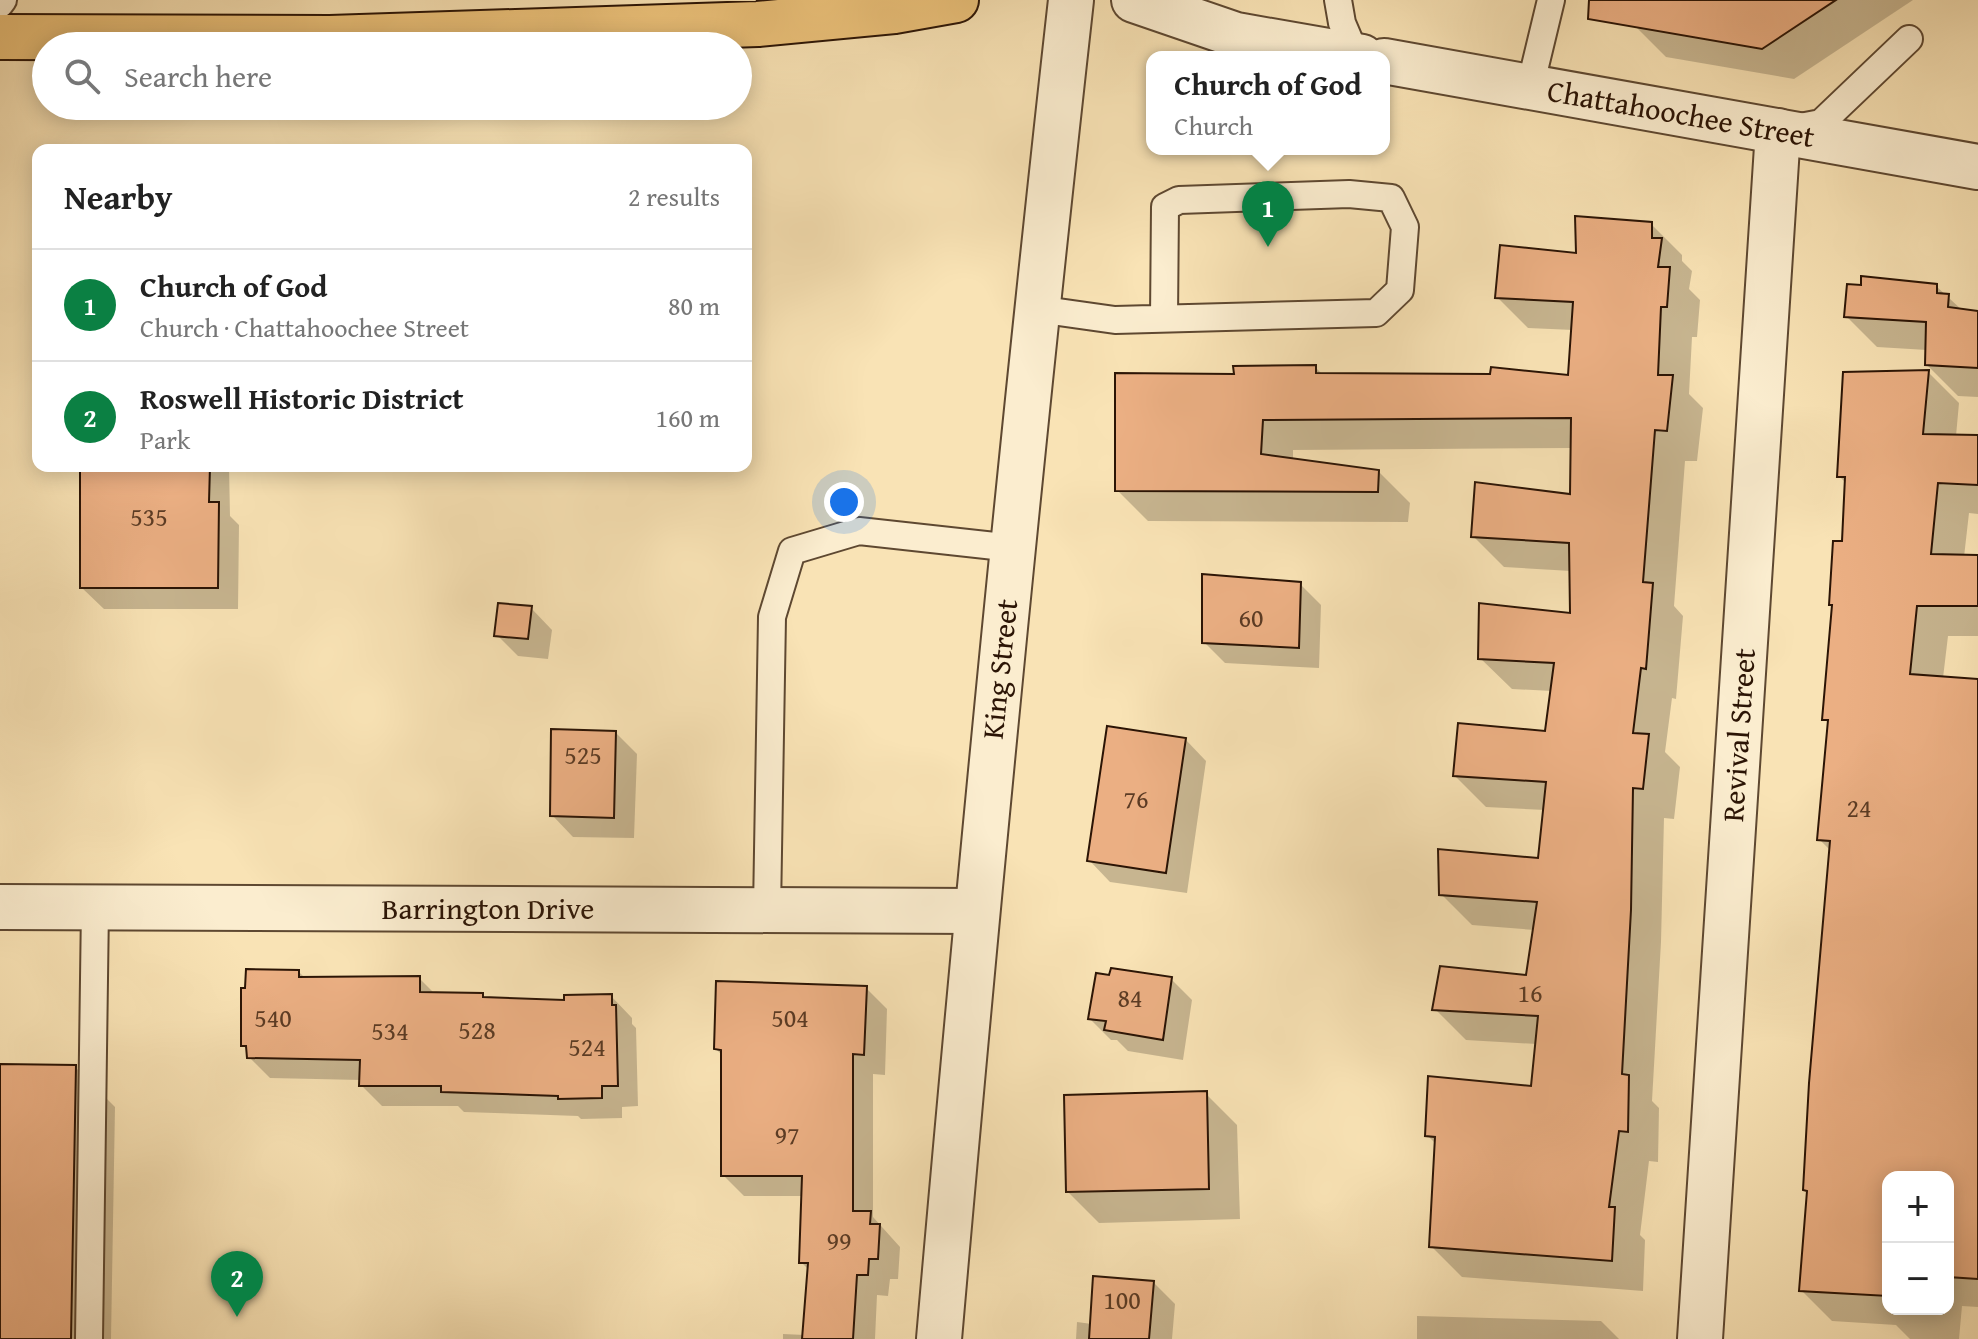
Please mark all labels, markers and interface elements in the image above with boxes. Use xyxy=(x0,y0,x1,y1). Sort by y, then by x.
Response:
search box xyxy=(32,32,752,120)
popup xyxy=(1146,51,1390,155)
icon: search xyxy=(60,54,104,98)
text: Search here xyxy=(124,54,272,98)
text: Church of God xyxy=(1174,62,1362,106)
street label: Chattahoochee Street xyxy=(1544,68,1819,158)
text: Church xyxy=(1174,106,1253,145)
text: Nearby xyxy=(64,172,173,221)
text: 2 results xyxy=(628,177,720,216)
pin: 1 xyxy=(1242,181,1294,247)
text: Church of God xyxy=(140,264,327,308)
text: 1 xyxy=(83,286,97,325)
text: 80 m xyxy=(668,286,720,325)
text: Church · Chattahoochee Street xyxy=(140,308,469,347)
text: Roswell Historic District xyxy=(140,376,464,420)
text: 2 xyxy=(83,398,97,437)
text: 160 m xyxy=(655,398,720,437)
text: Park xyxy=(140,420,190,459)
your location xyxy=(824,482,864,522)
house number: 535 xyxy=(130,497,168,536)
street label: King Street xyxy=(970,596,1028,741)
house number: 60 xyxy=(1238,598,1264,637)
street label: Revival Street xyxy=(1710,646,1766,823)
house number: 525 xyxy=(564,735,602,774)
house number: 76 xyxy=(1123,779,1149,818)
house number: 24 xyxy=(1846,788,1872,827)
street label: Barrington Drive xyxy=(382,886,594,930)
house number: 16 xyxy=(1517,973,1543,1012)
house number: 84 xyxy=(1117,978,1143,1017)
house number: 540 xyxy=(254,998,292,1037)
house number: 504 xyxy=(771,998,809,1037)
house number: 528 xyxy=(458,1010,496,1049)
house number: 534 xyxy=(371,1011,409,1050)
house number: 524 xyxy=(568,1027,606,1066)
house number: 97 xyxy=(774,1115,800,1154)
map controls xyxy=(1882,1171,1954,1315)
button: + xyxy=(1882,1171,1954,1243)
house number: 99 xyxy=(826,1221,852,1260)
button: − xyxy=(1882,1243,1954,1315)
pin: 2 xyxy=(211,1251,263,1317)
house number: 100 xyxy=(1103,1280,1141,1319)

